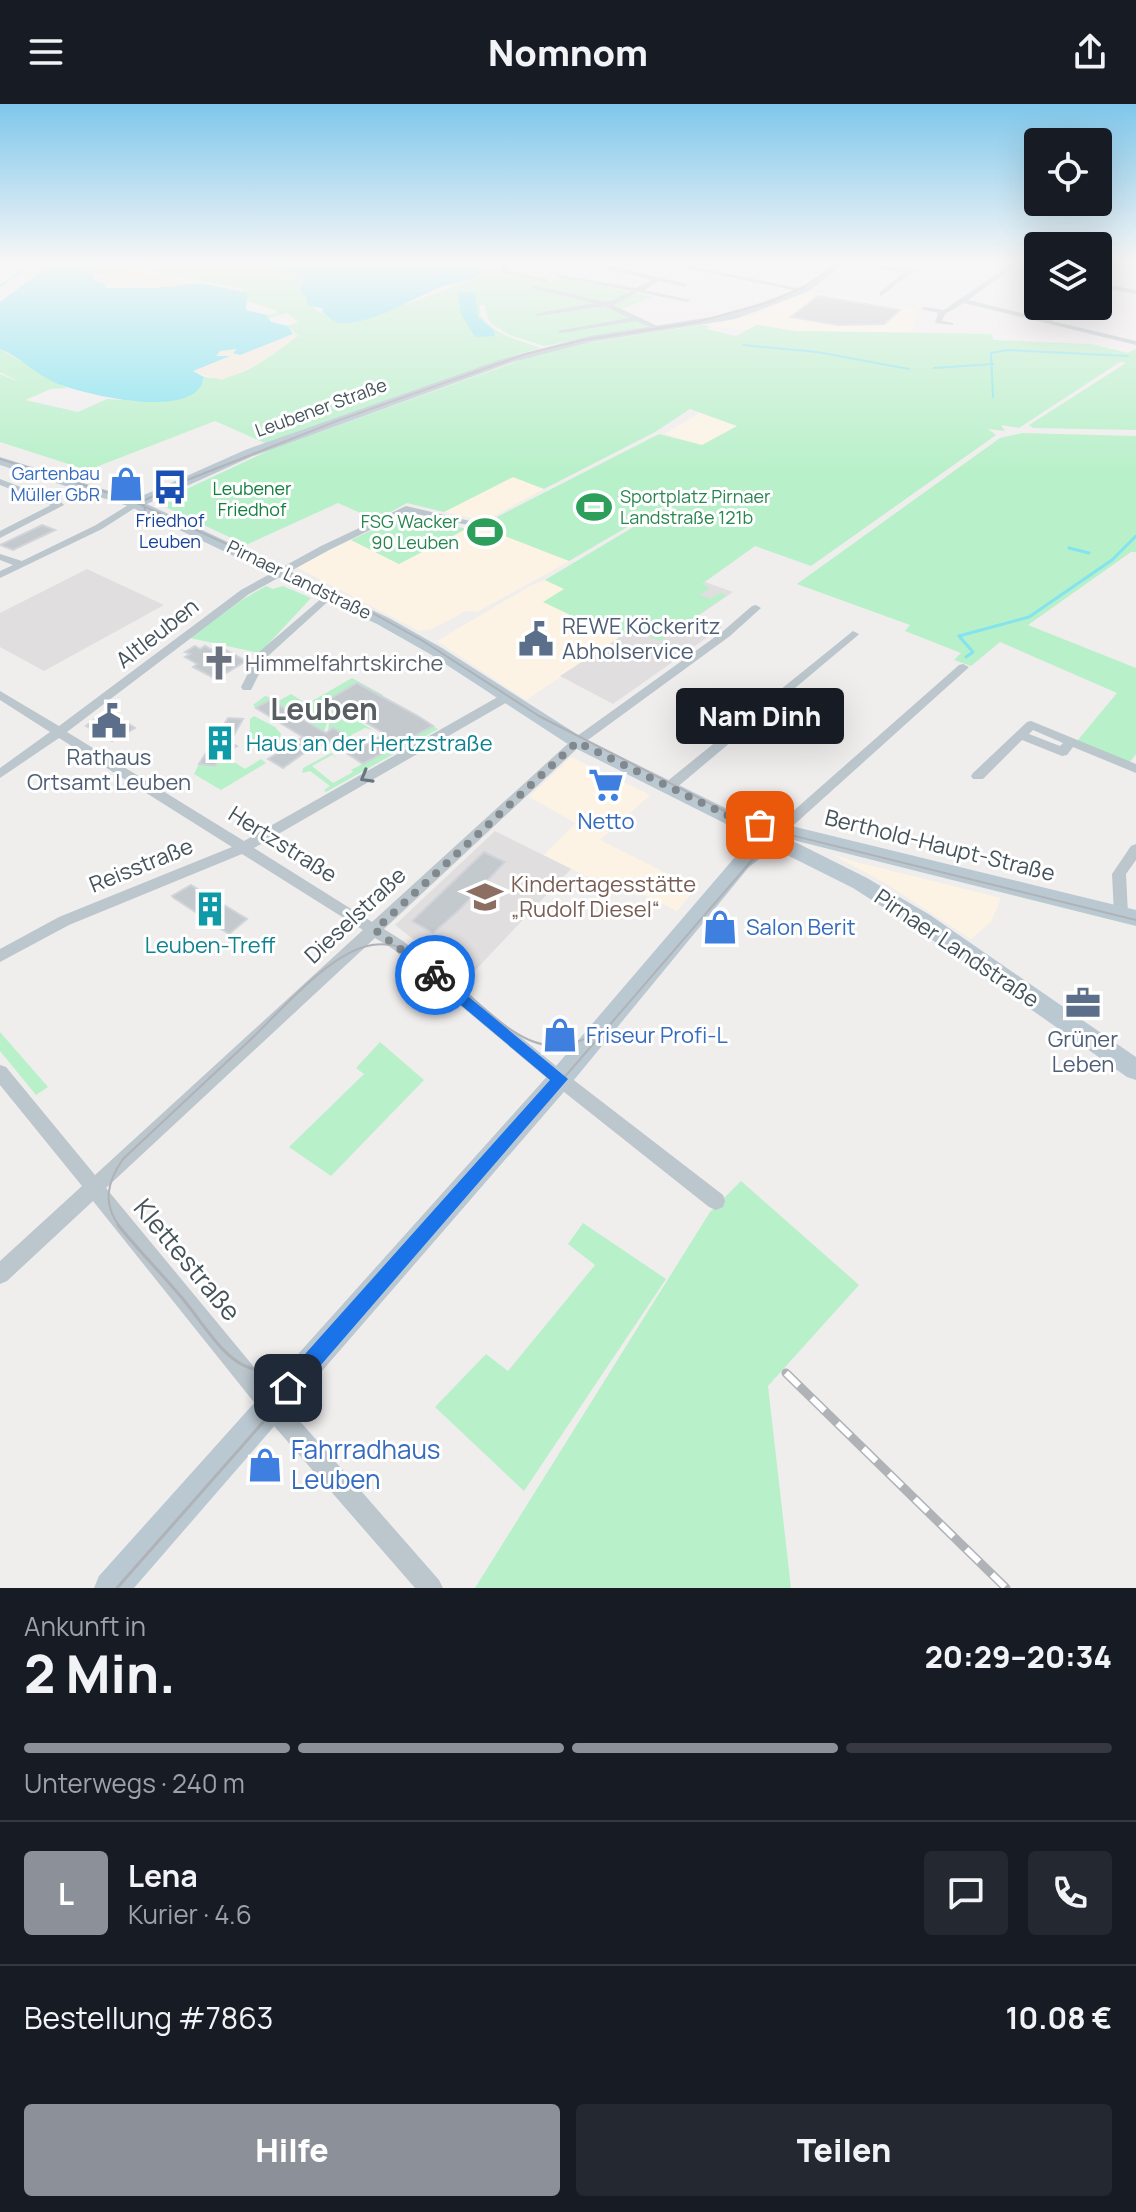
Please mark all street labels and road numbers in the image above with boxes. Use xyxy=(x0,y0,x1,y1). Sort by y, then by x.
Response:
street label: Leubener Straße xyxy=(252,372,390,442)
street label: Pirnaer Landstraße xyxy=(223,534,375,624)
street label: Altleuben xyxy=(109,591,205,675)
street label: Hertzstraße xyxy=(223,799,343,889)
street label: Berthold-Haupt-Straße xyxy=(822,802,1058,888)
street label: Reisstraße xyxy=(85,831,198,899)
street label: Dieselstraße xyxy=(298,860,412,970)
street label: Pirnaer Landstraße xyxy=(869,882,1045,1014)
street label: Klettestraße xyxy=(126,1191,250,1328)

